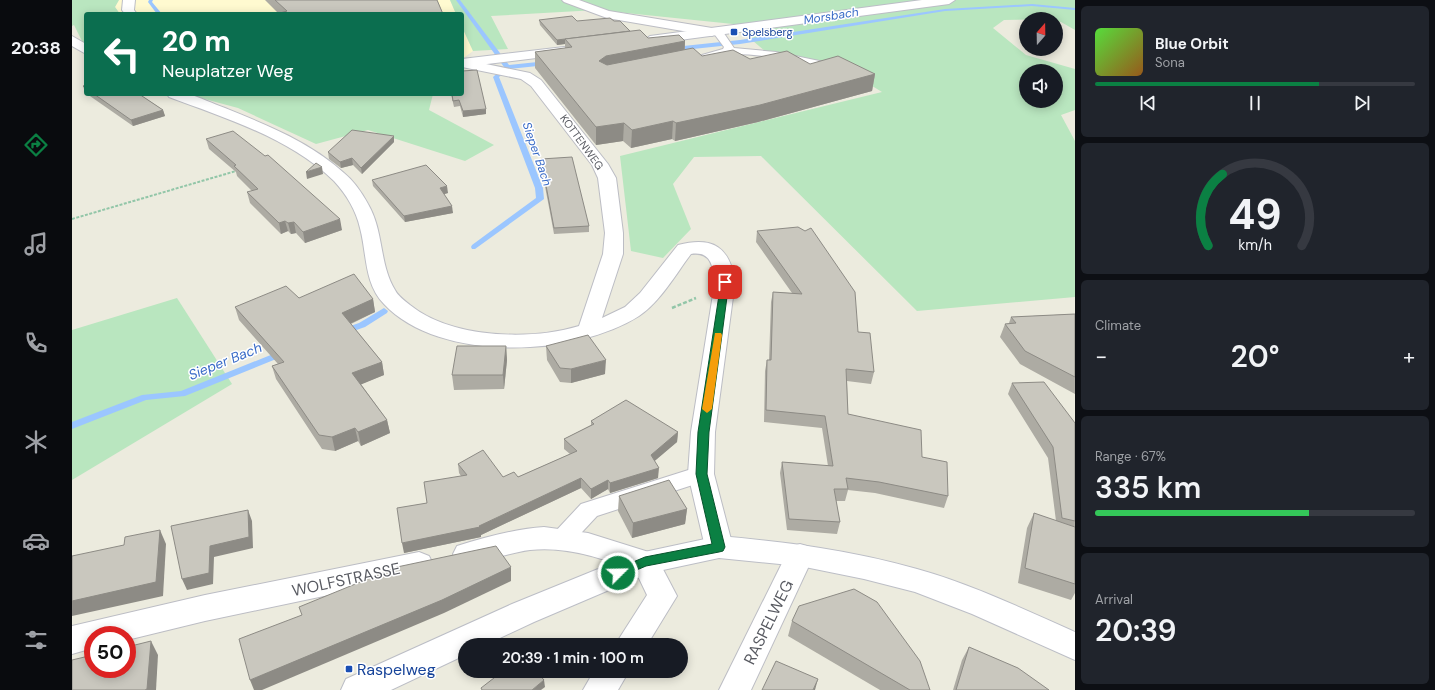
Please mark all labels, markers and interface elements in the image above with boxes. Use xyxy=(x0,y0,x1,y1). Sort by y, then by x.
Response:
water label: Morsbach xyxy=(802,4,860,28)
north arrow xyxy=(1019,12,1063,56)
map controls xyxy=(1019,12,1063,108)
text: 20 m xyxy=(162,23,231,60)
place label: Spelsberg xyxy=(742,25,793,39)
marker: Spelsberg xyxy=(729,27,739,37)
icon: left xyxy=(96,28,148,80)
text: Blue Orbit xyxy=(1155,34,1229,54)
text: 20:38 xyxy=(11,36,61,60)
text: Sona xyxy=(1155,54,1185,71)
text: Neuplatzer Weg xyxy=(162,59,294,83)
button: sound xyxy=(1019,64,1063,108)
icon: previous xyxy=(1137,92,1159,114)
icon: pause xyxy=(1244,92,1266,114)
icon: next xyxy=(1351,92,1373,114)
street label: KOTTENWEG xyxy=(557,111,607,173)
water label: Sieper Bach xyxy=(519,120,555,188)
icon: directions xyxy=(22,131,50,159)
text: 49 xyxy=(1228,188,1282,242)
icon: music xyxy=(22,230,50,258)
text: km/h xyxy=(1238,236,1272,254)
pin xyxy=(708,265,742,299)
icon: arrive xyxy=(714,271,736,293)
text: Climate xyxy=(1095,317,1141,334)
icon: phone xyxy=(22,329,50,357)
text: 20° xyxy=(1231,337,1279,376)
water label: Sieper Bach xyxy=(186,338,264,384)
text: − xyxy=(1095,342,1107,371)
text: + xyxy=(1403,342,1415,371)
icon: climate xyxy=(22,428,50,456)
text: Range · 67% xyxy=(1095,448,1166,465)
text: 335 km xyxy=(1095,468,1201,507)
icon: car xyxy=(22,527,50,555)
position arrow xyxy=(597,552,639,594)
street label: WOLFSTRASSE xyxy=(290,558,402,601)
street label: RASPELWEG xyxy=(739,576,798,668)
text: Arrival xyxy=(1095,591,1133,608)
text: 20:39 xyxy=(1095,611,1176,650)
icon: filters xyxy=(22,626,50,654)
speed limit sign: 50 xyxy=(84,626,136,678)
text: 20:39 · 1 min · 100 m xyxy=(502,648,644,668)
place label: Raspelweg xyxy=(357,659,436,680)
marker: Raspelweg xyxy=(344,664,354,674)

